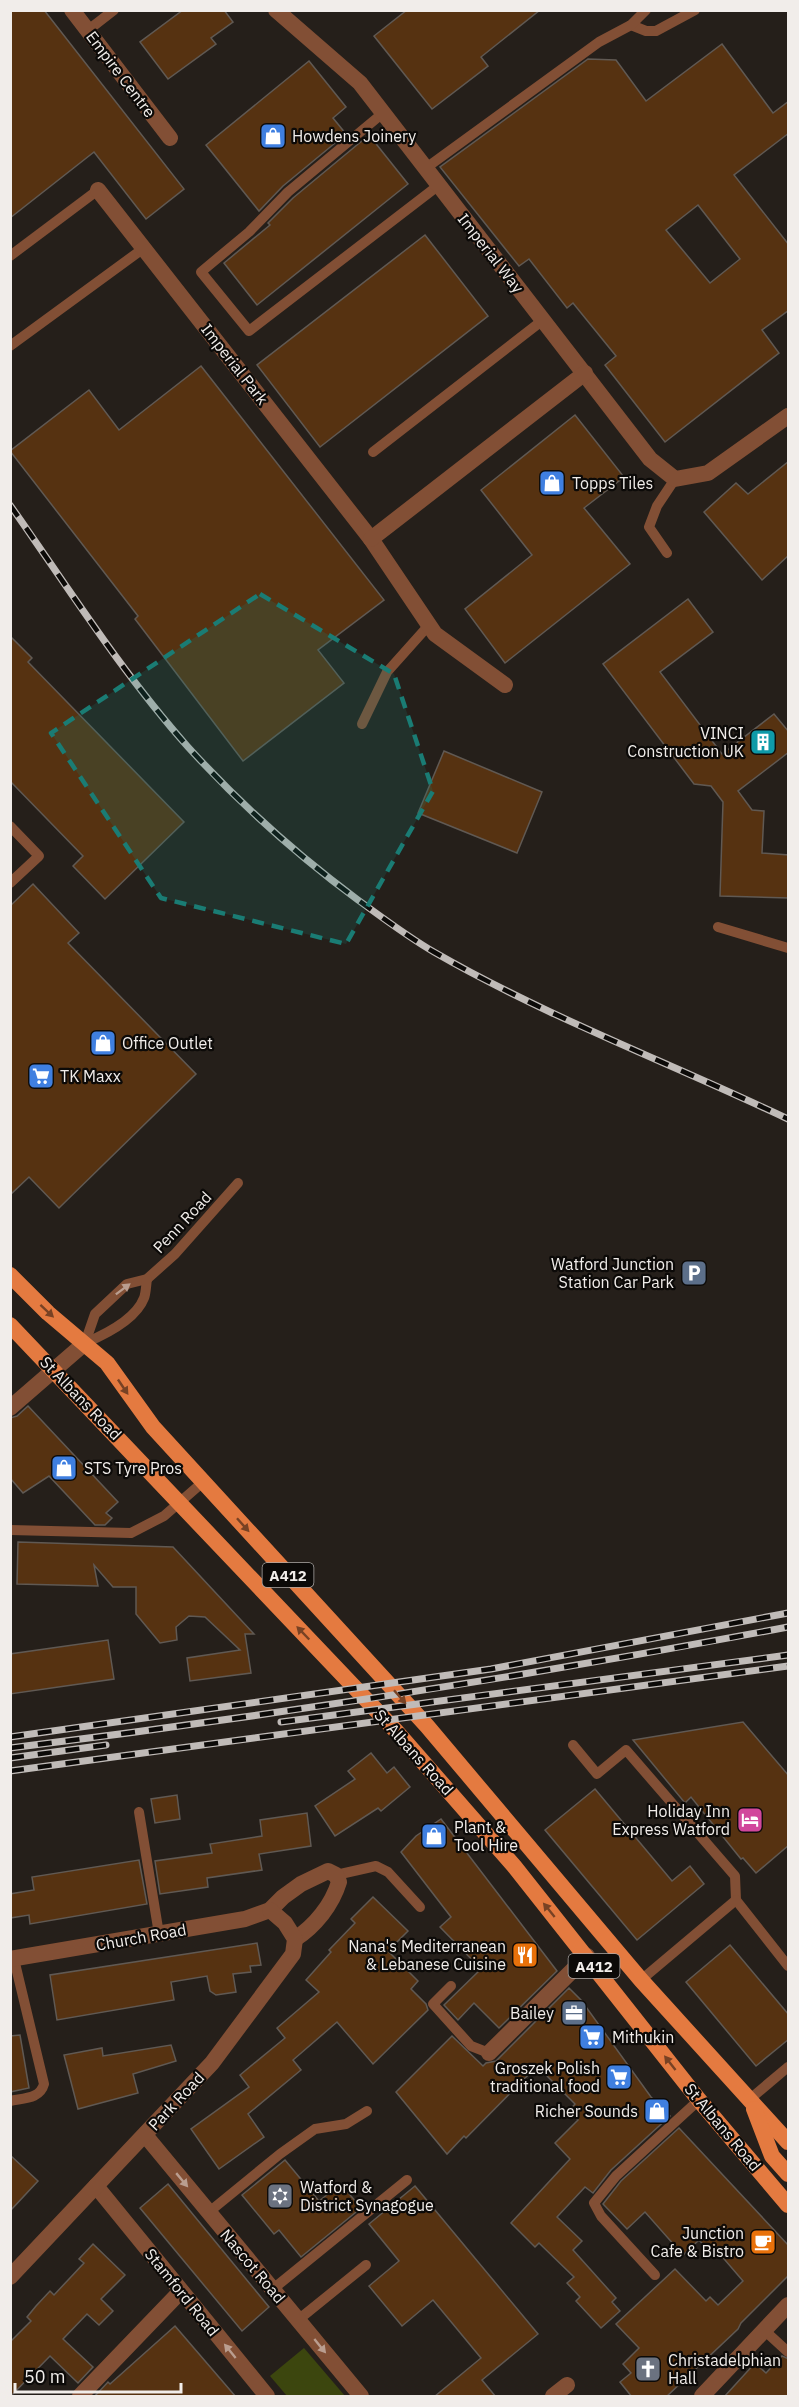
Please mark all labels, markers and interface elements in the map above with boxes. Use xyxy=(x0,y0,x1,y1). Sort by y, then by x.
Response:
street label: Empire Centre xyxy=(82,27,160,121)
shop icon: Howdens Joinery xyxy=(258,121,288,151)
place label: Howdens Joinery xyxy=(292,126,416,146)
street label: Imperial Way xyxy=(454,209,528,297)
street label: Imperial Park xyxy=(197,319,273,409)
shop icon: Topps Tiles xyxy=(537,468,567,498)
place label: Topps Tiles xyxy=(572,473,653,493)
place label: VINCI Construction UK xyxy=(627,723,744,761)
building icon: VINCI Construction UK xyxy=(748,727,778,757)
shop icon: Office Outlet xyxy=(88,1028,118,1058)
place label: Office Outlet xyxy=(122,1033,213,1053)
supermarket icon: TK Maxx xyxy=(26,1061,56,1091)
place label: TK Maxx xyxy=(60,1066,121,1086)
street label: Penn Road xyxy=(148,1187,216,1257)
place label: Watford Junction Station Car Park xyxy=(551,1254,675,1292)
parking icon: Watford Junction Station Car Park xyxy=(679,1258,709,1288)
one-way arrow xyxy=(116,1284,131,1296)
one-way arrow xyxy=(39,1303,53,1317)
street label: St Albans Road xyxy=(36,1352,126,1444)
one-way arrow xyxy=(117,1379,128,1395)
shop icon: STS Tyre Pros xyxy=(49,1453,79,1483)
place label: STS Tyre Pros xyxy=(84,1458,182,1478)
one-way arrow xyxy=(236,1517,249,1532)
road number: A412 xyxy=(262,1563,314,1587)
one-way arrow xyxy=(296,1626,310,1641)
one-way arrow xyxy=(393,1689,406,1704)
street label: St Albans Road xyxy=(370,1705,458,1799)
place label: Holiday Inn Express Watford xyxy=(612,1801,730,1839)
hotel icon: Holiday Inn Express Watford xyxy=(735,1805,765,1835)
place label: Plant & Tool Hire xyxy=(454,1817,518,1855)
shop icon: Plant & Tool Hire xyxy=(419,1821,449,1851)
one-way arrow xyxy=(543,1902,556,1918)
street label: Church Road xyxy=(94,1919,188,1955)
place label: Nana's Mediterranean & Lebanese Cuisine xyxy=(348,1936,506,1974)
restaurant icon: Nana's Mediterranean & Lebanese Cuisine xyxy=(510,1940,540,1970)
road number: A412 xyxy=(568,1954,620,1978)
office icon: Bailey xyxy=(559,1998,589,2028)
place label: Bailey xyxy=(510,2003,554,2023)
supermarket icon: Mithukin xyxy=(577,2022,607,2052)
place label: Mithukin xyxy=(612,2027,674,2047)
one-way arrow xyxy=(664,2055,677,2071)
place label: Groszek Polish traditional food xyxy=(490,2058,600,2096)
supermarket icon: Groszek Polish traditional food xyxy=(604,2062,634,2092)
street label: Park Road xyxy=(144,2068,208,2134)
street label: St Albans Road xyxy=(680,2079,766,2175)
shop icon: Richer Sounds xyxy=(642,2096,672,2126)
place label: Richer Sounds xyxy=(535,2101,638,2121)
one-way arrow xyxy=(175,2172,188,2187)
place label: Watford & District Synagogue xyxy=(300,2177,434,2215)
synagogue icon: Watford & District Synagogue xyxy=(265,2181,295,2211)
place label: Junction Cafe & Bistro xyxy=(650,2223,744,2261)
street label: Nascot Road xyxy=(216,2225,290,2307)
cafe icon: Junction Cafe & Bistro xyxy=(748,2227,778,2257)
street label: Stamford Road xyxy=(141,2244,223,2340)
one-way arrow xyxy=(313,2338,326,2354)
one-way arrow xyxy=(224,2343,237,2359)
place label: Christadelphian Hall xyxy=(668,2350,781,2388)
church icon: Christadelphian Hall xyxy=(633,2354,663,2384)
scale bar xyxy=(15,2356,182,2394)
text: 50 m xyxy=(24,2365,66,2388)

